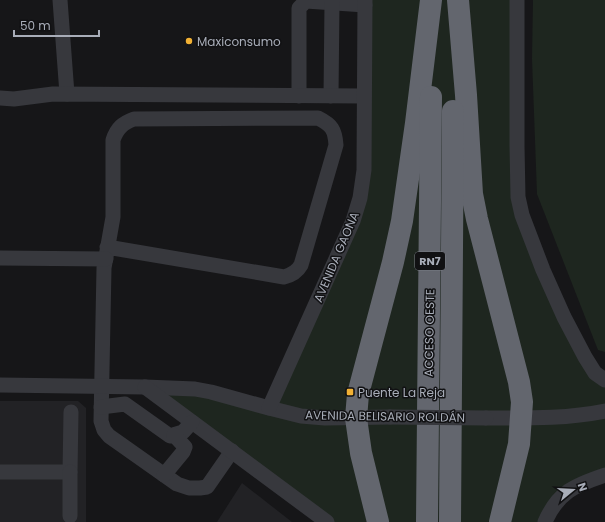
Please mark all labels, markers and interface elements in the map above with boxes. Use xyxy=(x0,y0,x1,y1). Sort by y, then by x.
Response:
scale bar xyxy=(14,12,99,38)
text: 50 m xyxy=(20,17,51,34)
place label: Maxiconsumo xyxy=(197,33,281,50)
marker: Maxiconsumo xyxy=(184,36,194,46)
street label: AVENIDA GAONA xyxy=(309,209,363,305)
road number: RN7 xyxy=(415,252,445,270)
street label: ACCESO OESTE xyxy=(420,289,438,377)
place label: Puente La Reja xyxy=(358,384,445,401)
marker: Puente La Reja xyxy=(345,387,355,397)
street label: AVENIDA BELISARIO ROLDÁN xyxy=(305,406,465,426)
north arrow xyxy=(553,470,593,510)
text: N xyxy=(574,480,591,493)

